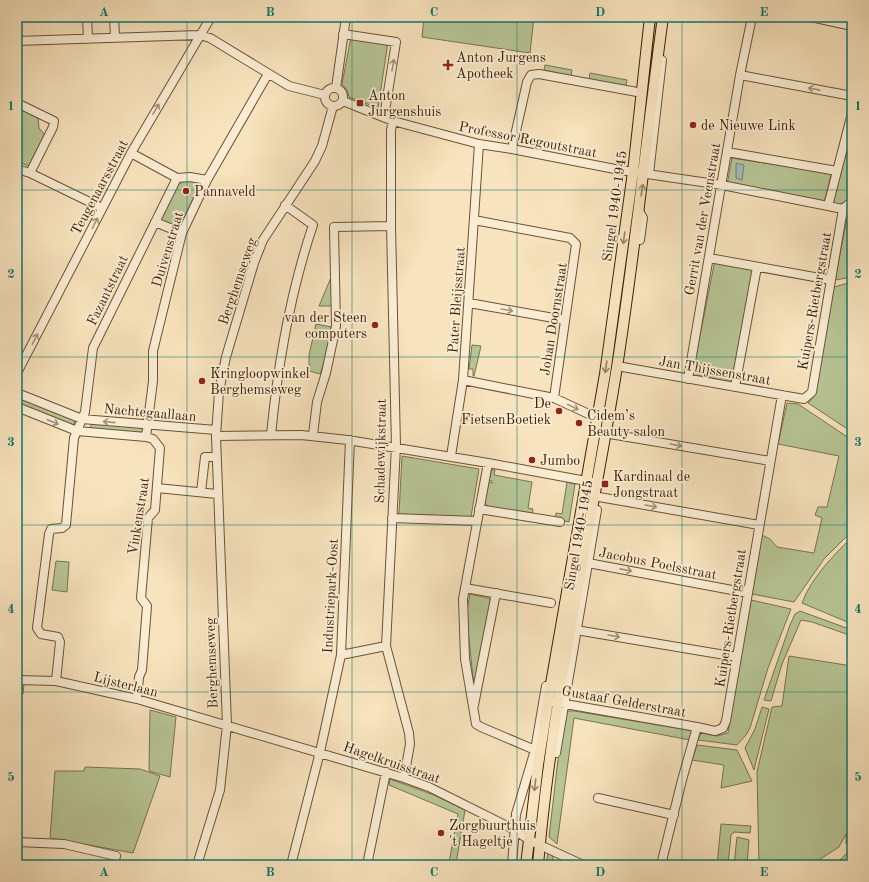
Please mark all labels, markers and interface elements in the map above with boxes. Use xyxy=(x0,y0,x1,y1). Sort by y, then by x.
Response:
text: A xyxy=(99,6,109,19)
text: B xyxy=(265,6,275,19)
text: C xyxy=(430,6,438,19)
text: D xyxy=(595,6,605,19)
text: E xyxy=(760,6,769,19)
place label: Anton Jurgens Apotheek xyxy=(456,51,546,81)
one-way arrow xyxy=(389,59,397,72)
marker: Anton Jurgens Apotheek xyxy=(443,60,453,70)
one-way arrow xyxy=(808,84,821,92)
place label: Anton Jurgenshuis xyxy=(368,89,441,119)
marker: Anton Jurgenshuis xyxy=(355,98,365,108)
text: 1 xyxy=(7,100,15,113)
text: 1 xyxy=(854,100,862,113)
one-way arrow xyxy=(153,103,161,115)
place label: de Nieuwe Link xyxy=(701,119,796,133)
street label: Professor Regoutstraat xyxy=(457,120,598,160)
marker: de Nieuwe Link xyxy=(688,120,698,130)
street label: Teugenaarsstraat xyxy=(69,137,131,237)
street label: Gerrit van der Veenstraat xyxy=(683,142,723,297)
street label: Singel 1940-1945 xyxy=(600,150,630,263)
one-way arrow xyxy=(638,184,646,197)
place label: Pannaveld xyxy=(194,185,256,199)
marker: Pannaveld xyxy=(181,186,191,196)
street label: Duivenstraat xyxy=(150,210,186,289)
one-way arrow xyxy=(91,217,99,229)
one-way arrow xyxy=(620,231,628,244)
street label: Kuipers-Rietbergstraat xyxy=(796,231,834,371)
street label: Berghemseweg xyxy=(216,235,260,327)
street label: Pater Bleijsstraat xyxy=(446,246,468,354)
street label: Fazantstraat xyxy=(85,253,131,328)
street label: Johan Doornstraat xyxy=(538,262,570,377)
text: 2 xyxy=(7,268,15,281)
text: 2 xyxy=(854,268,862,281)
one-way arrow xyxy=(500,306,513,314)
place label: van der Steen computers xyxy=(284,311,367,341)
marker: van der Steen computers xyxy=(370,320,380,330)
one-way arrow xyxy=(32,333,39,345)
street label: Jan Thijssenstraat xyxy=(658,354,772,388)
one-way arrow xyxy=(602,360,610,373)
place label: Kringloopwinkel Berghemseweg xyxy=(210,367,310,397)
marker: Kringloopwinkel Berghemseweg xyxy=(197,376,207,386)
place label: De FietsenBoetiek xyxy=(461,397,551,427)
street label: Schadewijkstraat xyxy=(373,398,389,504)
street label: Nachtegaallaan xyxy=(103,402,197,424)
one-way arrow xyxy=(567,404,579,411)
marker: De FietsenBoetiek xyxy=(554,406,564,416)
place label: Cidem’s Beauty salon xyxy=(587,409,665,439)
one-way arrow xyxy=(103,418,116,425)
marker: Cidem’s Beauty salon xyxy=(574,418,584,428)
one-way arrow xyxy=(46,419,58,426)
text: 3 xyxy=(7,436,15,449)
text: 3 xyxy=(854,436,862,449)
one-way arrow xyxy=(670,442,683,450)
place label: Jumbo xyxy=(540,454,580,468)
marker: Jumbo xyxy=(527,455,537,465)
place label: Kardinaal de Jongstraat xyxy=(613,470,690,500)
street label: Vinkenstraat xyxy=(126,476,152,556)
street label: Singel 1940-1945 xyxy=(562,479,596,591)
marker: Kardinaal de Jongstraat xyxy=(600,479,610,489)
one-way arrow xyxy=(644,503,657,511)
street label: Industriepark-Oost xyxy=(321,538,341,654)
street label: Jacobus Poelsstraat xyxy=(598,546,718,582)
street label: Kuipers-Rietbergstraat xyxy=(713,548,749,688)
one-way arrow xyxy=(619,567,632,575)
text: 4 xyxy=(7,603,15,616)
text: 4 xyxy=(854,603,862,616)
street label: Berghemseweg xyxy=(203,617,221,709)
one-way arrow xyxy=(608,633,621,641)
street label: Lijsterlaan xyxy=(92,670,160,700)
street label: Gustaaf Gelderstraat xyxy=(560,684,687,720)
street label: Hagelkruisstraat xyxy=(341,740,442,786)
text: 5 xyxy=(7,771,15,784)
text: 5 xyxy=(854,771,862,784)
one-way arrow xyxy=(531,778,539,791)
place label: Zorgbuurthuis 't Hageltje xyxy=(449,819,536,849)
marker: Zorgbuurthuis 't Hageltje xyxy=(436,828,446,838)
text: A xyxy=(99,866,109,879)
text: B xyxy=(265,866,275,879)
text: C xyxy=(430,866,438,879)
text: D xyxy=(595,866,605,879)
text: E xyxy=(760,866,769,879)

